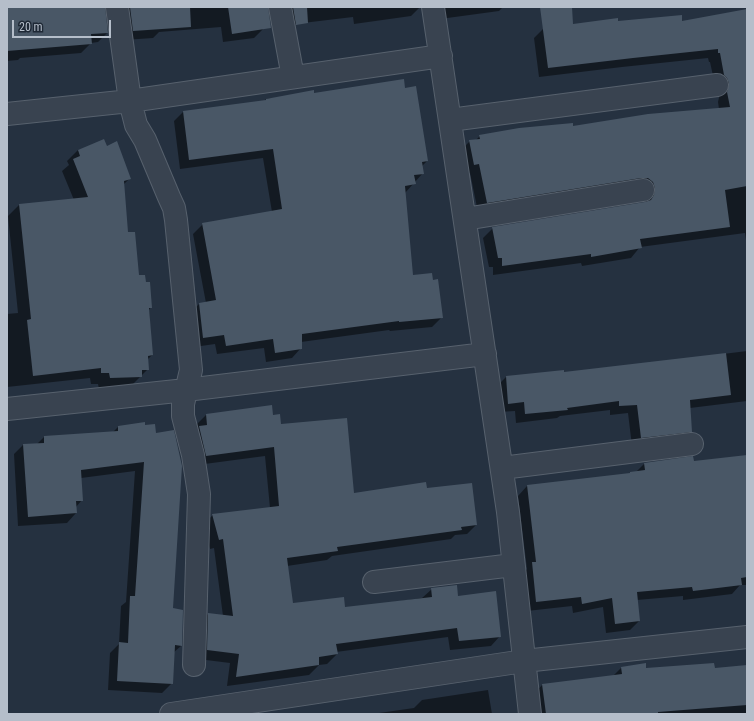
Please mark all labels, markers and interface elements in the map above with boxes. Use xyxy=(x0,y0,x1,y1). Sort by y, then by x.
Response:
scale bar xyxy=(14,12,113,38)
text: 20 m xyxy=(19,20,43,34)

